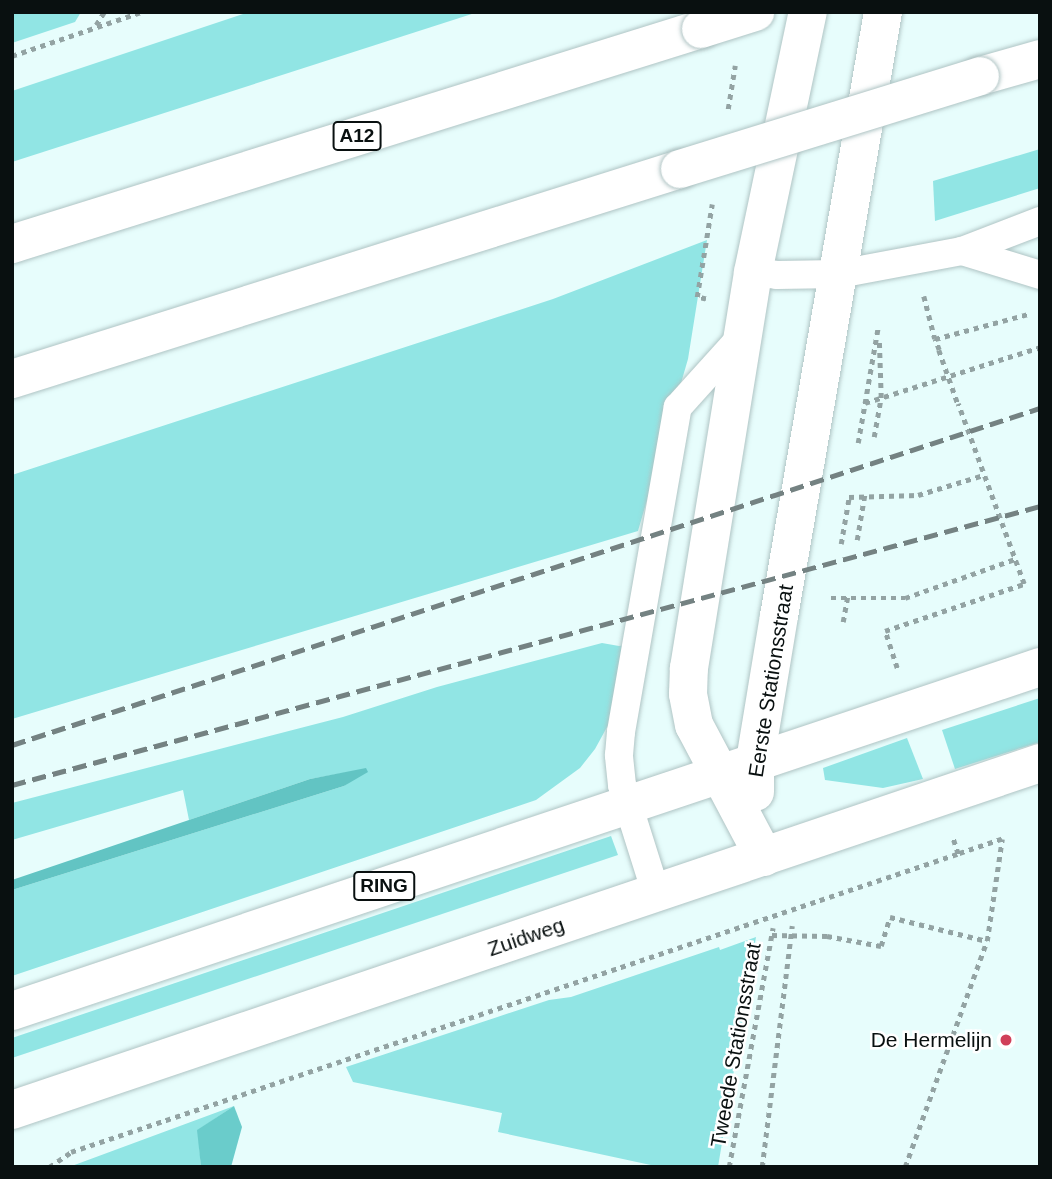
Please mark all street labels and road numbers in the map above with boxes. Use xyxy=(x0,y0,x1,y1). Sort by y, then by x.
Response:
road number: A12 xyxy=(332,120,382,152)
street label: Eerste Stationsstraat xyxy=(743,583,799,779)
road number: RING xyxy=(352,870,416,902)
street label: Zuidweg xyxy=(484,912,568,962)
street label: Tweede Stationsstraat xyxy=(706,940,766,1150)

